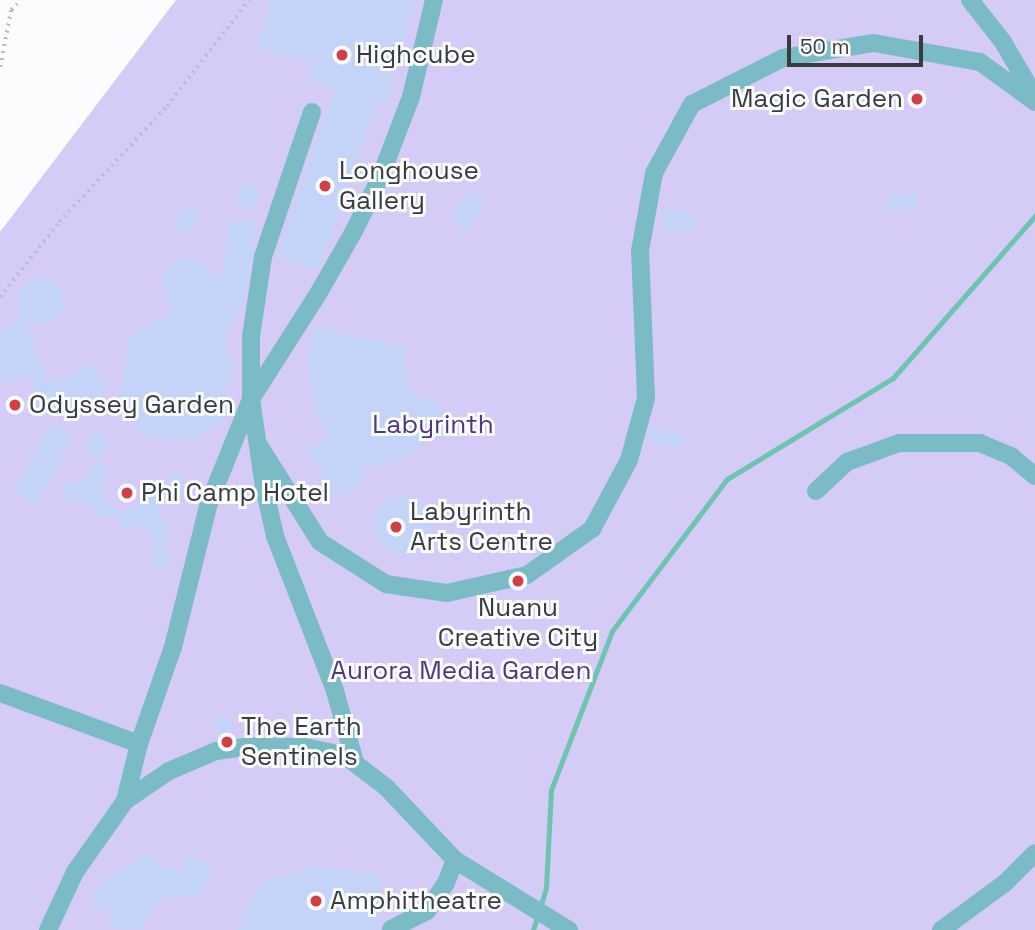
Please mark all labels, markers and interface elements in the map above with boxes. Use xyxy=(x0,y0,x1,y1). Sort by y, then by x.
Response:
scale bar xyxy=(790,21,926,65)
text: 50 m xyxy=(800,33,850,60)
place label: Highcube xyxy=(356,39,476,71)
marker: Highcube xyxy=(334,47,350,63)
place label: Magic Garden xyxy=(731,83,903,115)
marker: Magic Garden xyxy=(909,91,925,107)
place label: Longhouse Gallery xyxy=(339,155,479,216)
marker: Longhouse Gallery xyxy=(317,178,333,194)
place label: Odyssey Garden xyxy=(29,389,234,421)
marker: Odyssey Garden xyxy=(7,397,23,413)
park label: Labyrinth xyxy=(372,409,494,441)
place label: Phi Camp Hotel xyxy=(141,477,329,509)
marker: Phi Camp Hotel xyxy=(119,485,135,501)
place label: Labyrinth Arts Centre xyxy=(410,496,553,558)
marker: Labyrinth Arts Centre xyxy=(388,519,404,535)
marker: Nuanu Creative City xyxy=(510,573,526,589)
place label: Nuanu Creative City xyxy=(438,592,598,654)
park label: Aurora Media Garden xyxy=(331,655,591,687)
place label: The Earth Sentinels xyxy=(241,711,362,772)
marker: The Earth Sentinels xyxy=(219,734,235,750)
place label: Amphitheatre xyxy=(330,885,502,917)
marker: Amphitheatre xyxy=(308,893,324,909)

